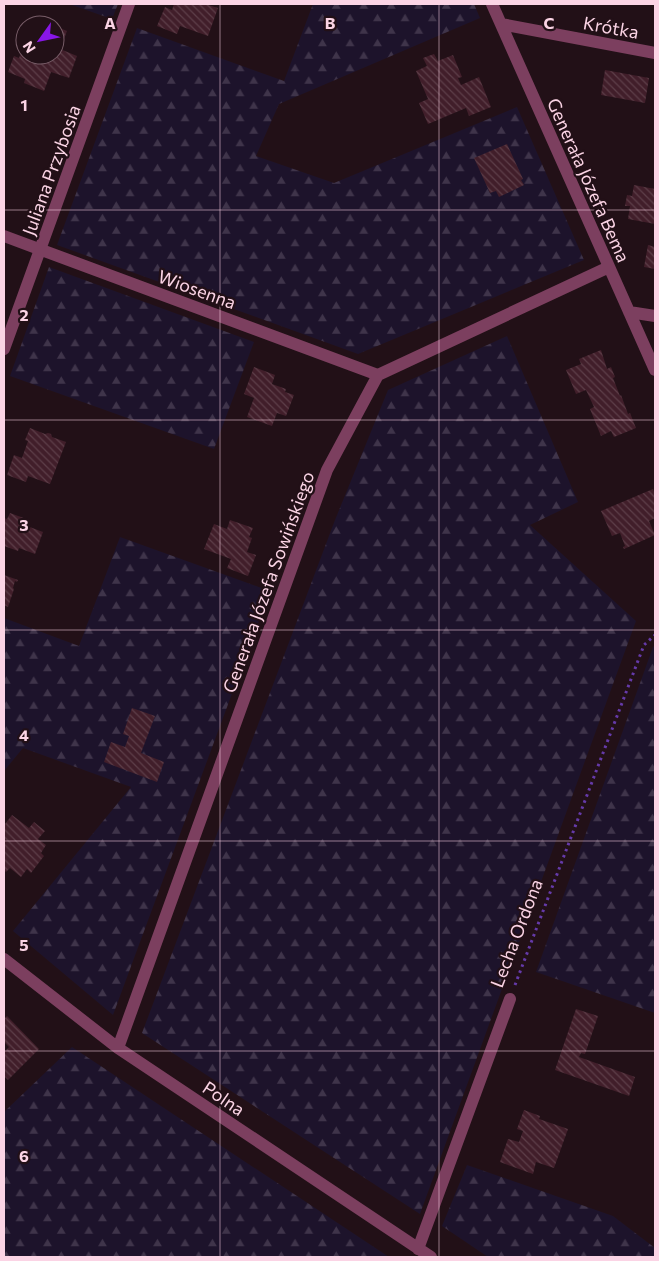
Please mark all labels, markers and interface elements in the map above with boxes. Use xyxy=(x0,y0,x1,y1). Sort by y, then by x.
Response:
street label: Krótka xyxy=(581,11,641,43)
text: A xyxy=(104,13,116,32)
text: B xyxy=(325,13,336,32)
text: C xyxy=(544,13,555,32)
north arrow xyxy=(15,15,65,65)
text: N xyxy=(19,38,39,56)
street label: Generała Józefa Bema xyxy=(543,94,635,266)
text: 1 xyxy=(20,95,28,114)
street label: Juliana Przybosia xyxy=(17,102,85,238)
street label: Wiosenna xyxy=(155,265,239,313)
text: 2 xyxy=(19,305,29,324)
street label: Generała Józefa Sowińskiego xyxy=(218,468,318,696)
text: 3 xyxy=(19,515,29,534)
text: 4 xyxy=(19,725,29,744)
street label: Lecha Ordona xyxy=(485,876,547,990)
text: 5 xyxy=(19,935,29,954)
street label: Polna xyxy=(199,1076,249,1120)
text: 6 xyxy=(19,1146,29,1165)

